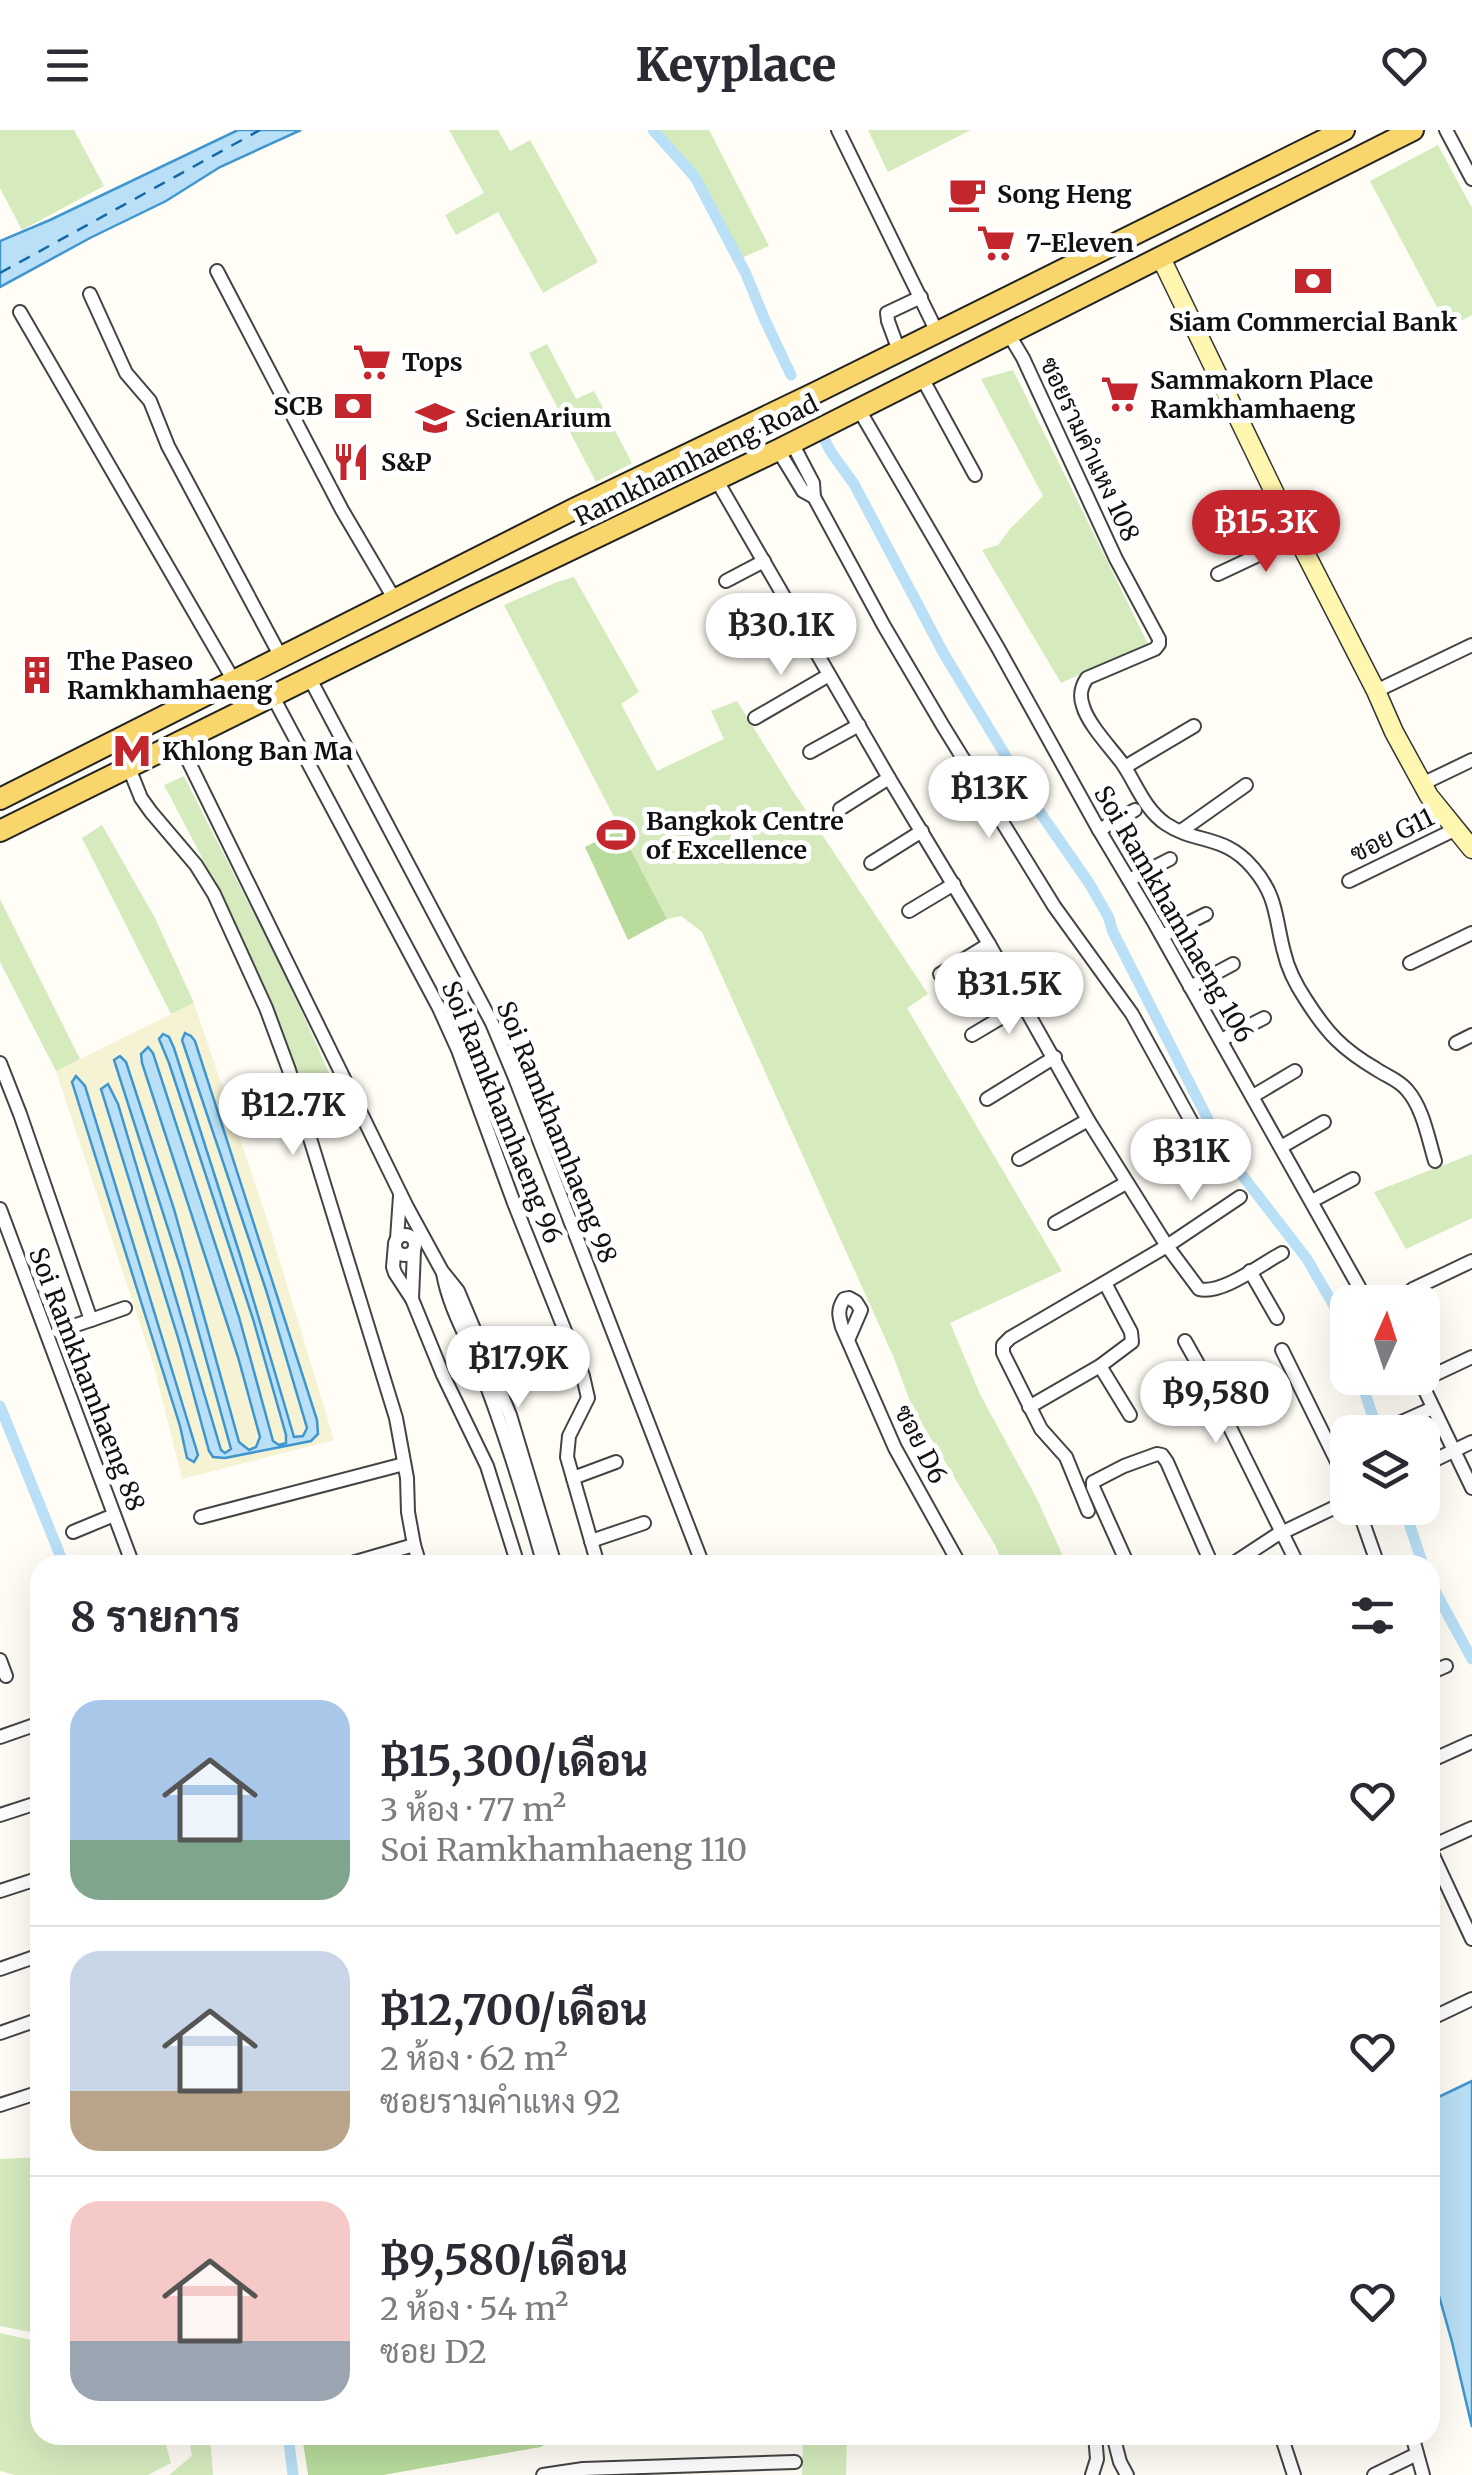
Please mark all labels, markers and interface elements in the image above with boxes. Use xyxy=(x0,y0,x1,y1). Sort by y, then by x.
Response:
text: Keyplace xyxy=(636,37,836,93)
icon: menu xyxy=(40,38,95,93)
icon: heart xyxy=(1377,38,1432,93)
cafe icon: Song Heng xyxy=(946,173,988,215)
place label: Song Heng xyxy=(997,178,1132,210)
supermarket icon: 7-Eleven xyxy=(975,222,1017,264)
place label: 7-Eleven xyxy=(1026,227,1134,259)
bank icon: Siam Commercial Bank xyxy=(1292,260,1334,302)
place label: Siam Commercial Bank xyxy=(1169,306,1458,338)
supermarket icon: Tops xyxy=(351,341,393,383)
place label: Tops xyxy=(402,346,463,378)
street label: ซอยรามคำแหง 108 xyxy=(1033,352,1147,546)
place label: Sammakorn Place Ramkhamhaeng xyxy=(1150,364,1373,425)
supermarket icon: Sammakorn Place Ramkhamhaeng xyxy=(1099,373,1141,415)
bank icon: SCB xyxy=(332,385,374,427)
street label: Ramkhamhaeng Road xyxy=(569,387,823,533)
place label: SCB xyxy=(274,390,323,422)
school or university icon: ScienArium xyxy=(414,397,456,439)
place label: ScienArium xyxy=(465,402,611,434)
restaurant icon: S&P xyxy=(330,441,372,483)
place label: S&P xyxy=(381,446,431,478)
pin: ฿15.3K xyxy=(1185,490,1347,575)
text: ฿15.3K xyxy=(1214,502,1318,542)
pin: ฿30.1K xyxy=(700,593,862,678)
text: ฿30.1K xyxy=(728,605,834,645)
place label: The Paseo Ramkhamhaeng xyxy=(67,645,273,706)
building icon: The Paseo Ramkhamhaeng xyxy=(16,654,58,696)
metro station icon: Khlong Ban Ma xyxy=(111,730,153,772)
place label: Khlong Ban Ma xyxy=(162,735,353,767)
pin: ฿13K xyxy=(930,756,1048,841)
text: ฿13K xyxy=(950,768,1028,808)
street label: Soi Ramkhamhaeng 106 xyxy=(1087,780,1261,1048)
street label: ซอย G11 xyxy=(1345,801,1439,869)
place label: Bangkok Centre of Excellence xyxy=(646,805,844,866)
sports icon: Bangkok Centre of Excellence xyxy=(595,814,637,856)
pin: ฿31.5K xyxy=(928,952,1090,1037)
text: ฿31.5K xyxy=(957,964,1061,1004)
street label: Soi Ramkhamhaeng 96 xyxy=(435,976,569,1248)
street label: Soi Ramkhamhaeng 98 xyxy=(490,996,624,1268)
pin: ฿12.7K xyxy=(212,1073,374,1158)
text: ฿12.7K xyxy=(241,1085,345,1125)
pin: ฿31K xyxy=(1132,1119,1250,1204)
text: ฿31K xyxy=(1152,1131,1230,1171)
street label: Soi Ramkhamhaeng 88 xyxy=(22,1243,152,1515)
north arrow xyxy=(1330,1285,1440,1395)
map controls xyxy=(1330,1285,1440,1525)
pin: ฿17.9K xyxy=(437,1326,599,1411)
text: ฿17.9K xyxy=(468,1338,568,1378)
pin: ฿9,580 xyxy=(1135,1361,1297,1446)
text: ฿9,580 xyxy=(1162,1373,1270,1413)
street label: ซอย D6 xyxy=(888,1399,954,1489)
button: layers xyxy=(1330,1415,1440,1525)
icon: filters xyxy=(1345,1588,1400,1643)
text: 8 รายการ xyxy=(70,1591,240,1643)
text: ฿15,300/เดือน xyxy=(380,1735,648,1787)
icon: home xyxy=(150,1740,270,1860)
icon: heart xyxy=(1345,1773,1400,1828)
text: 3 ห้อง · 77 m² xyxy=(380,1790,566,1830)
text: Soi Ramkhamhaeng 110 xyxy=(380,1830,747,1870)
text: ฿12,700/เดือน xyxy=(380,1984,648,2036)
icon: home xyxy=(150,1991,270,2111)
icon: heart xyxy=(1345,2024,1400,2079)
text: 2 ห้อง · 62 m² xyxy=(380,2039,568,2079)
text: ซอยรามคําแหง 92 xyxy=(380,2082,621,2122)
text: ฿9,580/เดือน xyxy=(380,2234,628,2286)
icon: home xyxy=(150,2241,270,2361)
icon: heart xyxy=(1345,2274,1400,2329)
text: 2 ห้อง · 54 m² xyxy=(380,2289,568,2329)
text: ซอย D2 xyxy=(380,2332,487,2372)

